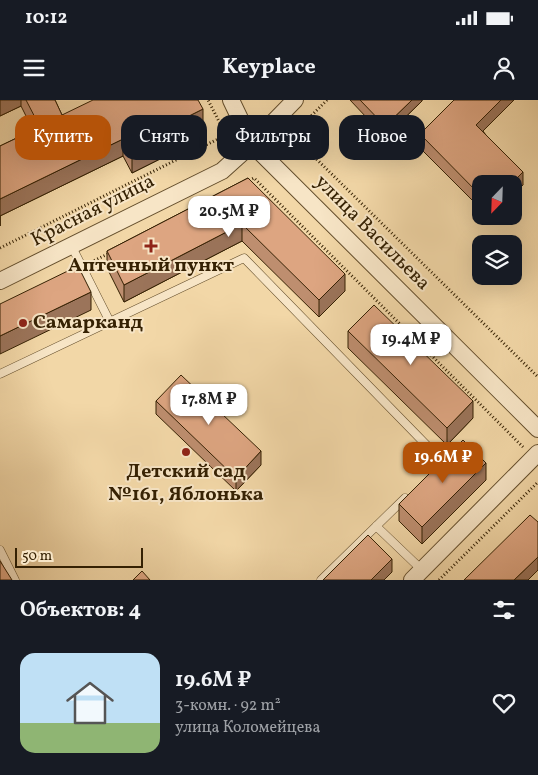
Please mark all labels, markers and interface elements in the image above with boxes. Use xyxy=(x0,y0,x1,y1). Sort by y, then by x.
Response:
text: 10:12 xyxy=(25,5,67,31)
text: Keyplace xyxy=(222,52,316,83)
icon: menu xyxy=(20,54,48,82)
icon: person xyxy=(490,54,518,82)
chip: Купить xyxy=(15,115,111,160)
chip: Снять xyxy=(121,115,207,160)
chip: Фильтры xyxy=(217,115,329,160)
chip: Новое xyxy=(339,115,425,160)
street label: Красная улица xyxy=(26,168,160,254)
street label: улица Васильева xyxy=(308,169,436,297)
north arrow xyxy=(472,175,522,225)
map controls xyxy=(472,175,522,285)
pin: 20.5M ₽ xyxy=(183,196,275,238)
text: 20.5M ₽ xyxy=(199,201,259,223)
button: layers xyxy=(472,235,522,285)
marker: Аптечный пункт xyxy=(145,240,157,252)
place label: Аптечный пункт xyxy=(68,252,234,280)
place label: Самарканд xyxy=(33,309,143,337)
marker: Самарканд xyxy=(17,317,29,329)
pin: 19.4M ₽ xyxy=(365,324,457,366)
text: 19.4M ₽ xyxy=(381,329,441,351)
pin: 17.8M ₽ xyxy=(163,384,255,426)
text: 17.8M ₽ xyxy=(181,389,237,411)
pin: 19.6M ₽ xyxy=(397,442,489,484)
marker: Детский сад №161, Яблонька xyxy=(180,446,192,458)
text: 19.6M ₽ xyxy=(414,447,472,469)
place label: Детский сад №161, Яблонька xyxy=(108,458,264,509)
scale bar xyxy=(15,545,142,568)
text: 50 m xyxy=(22,547,52,566)
text: Объектов: 4 xyxy=(20,596,141,625)
icon: filters xyxy=(490,596,518,624)
text: 19.6M ₽ xyxy=(175,666,251,695)
icon: home xyxy=(60,673,120,733)
icon: heart xyxy=(490,689,518,717)
text: 3-комн. · 92 m² xyxy=(175,695,281,717)
text: улица Коломейцева xyxy=(175,717,320,739)

